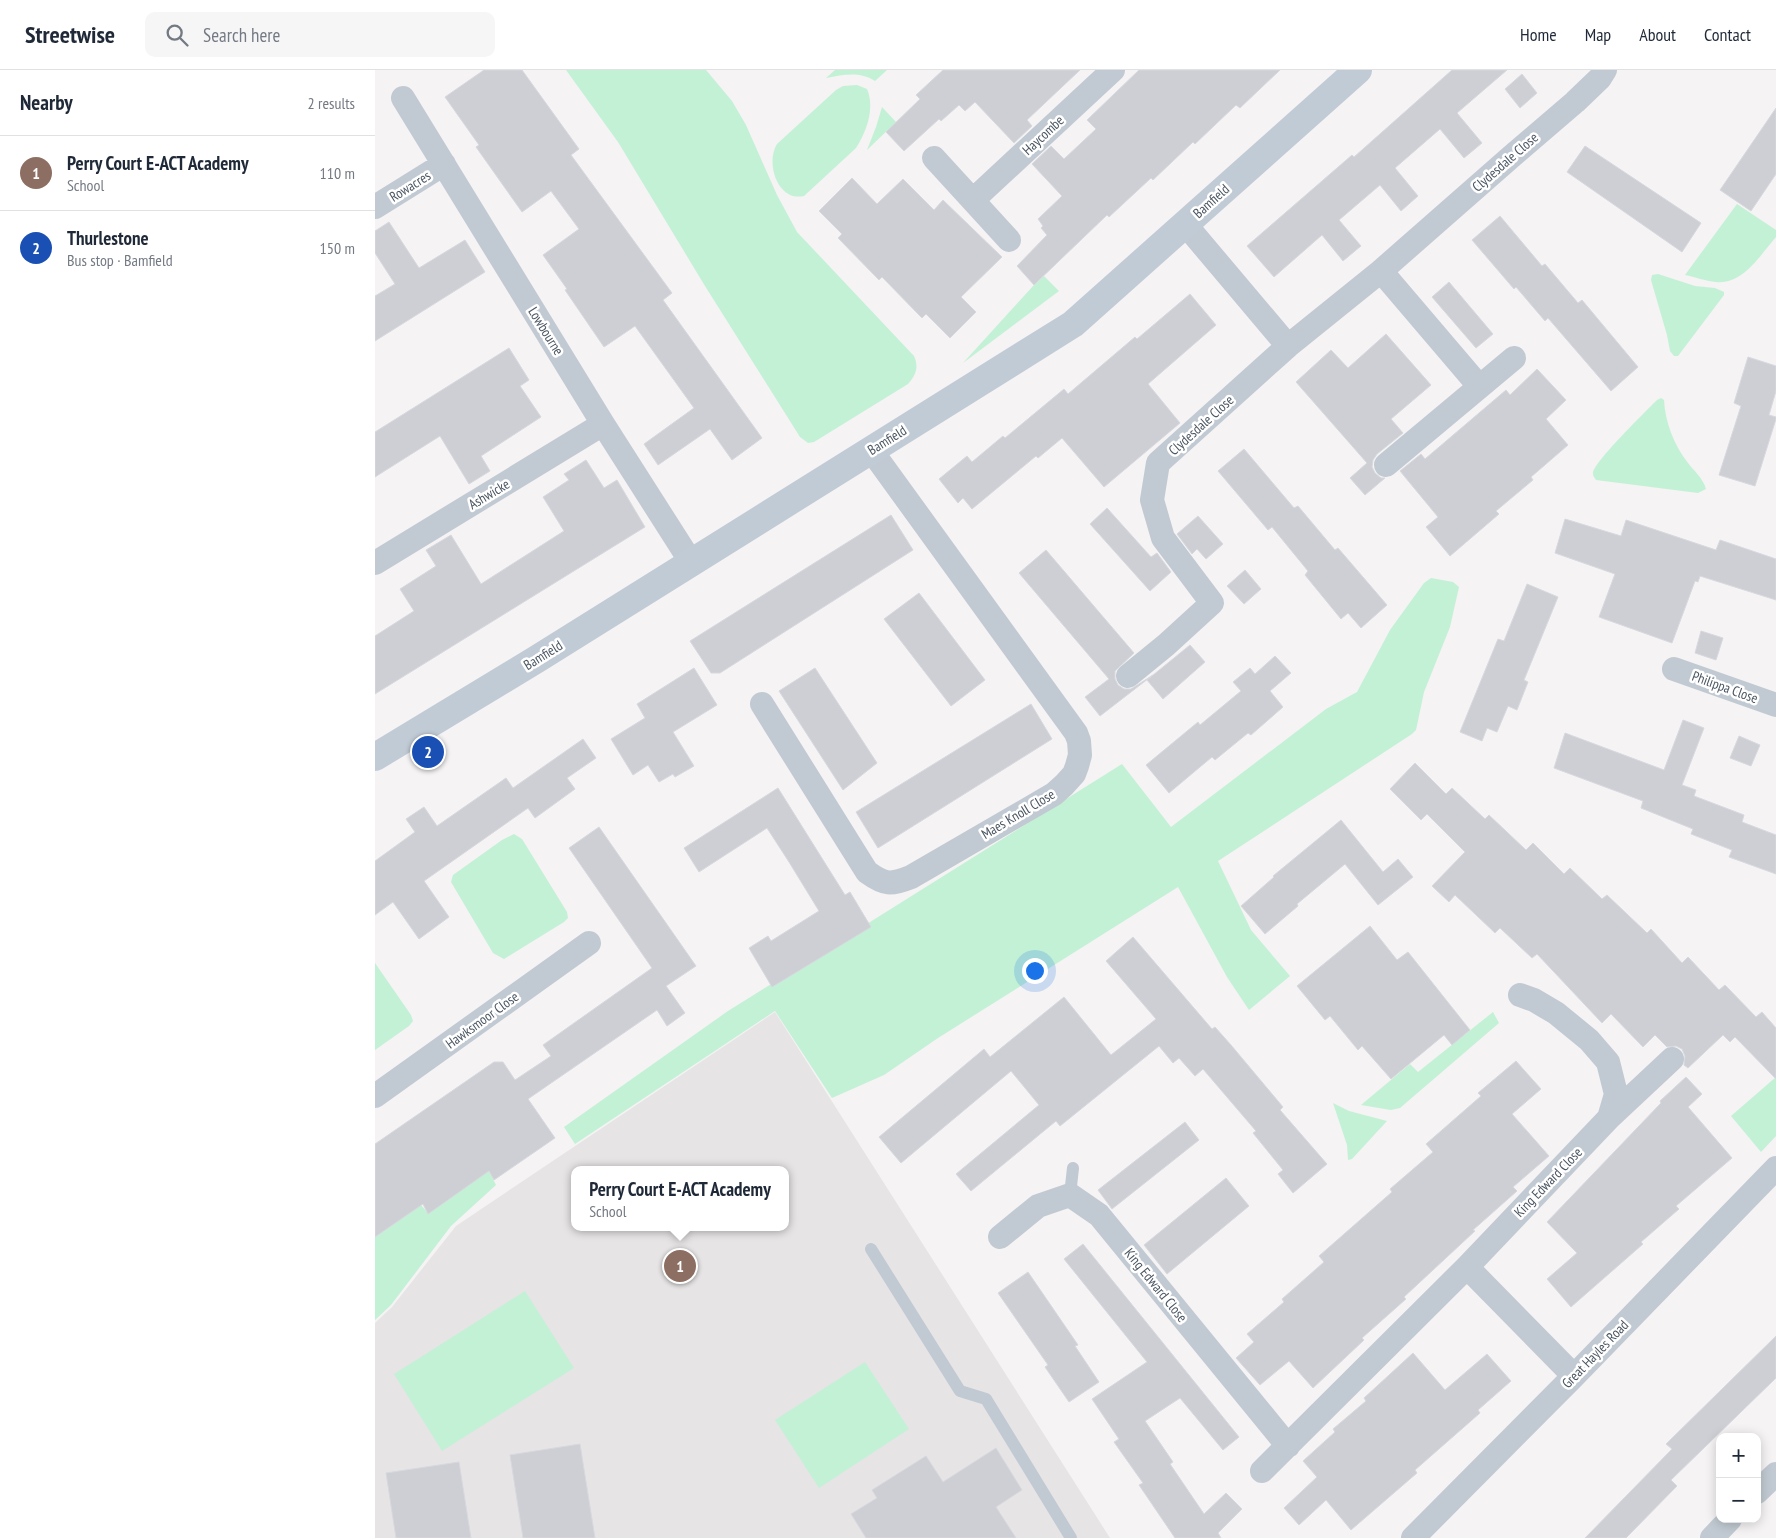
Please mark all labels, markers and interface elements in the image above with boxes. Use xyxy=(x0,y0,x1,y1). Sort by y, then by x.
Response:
search box xyxy=(145,12,495,57)
text: Streetwise xyxy=(25,19,115,50)
icon: search xyxy=(163,21,191,49)
text: Search here xyxy=(203,23,280,47)
text: Home xyxy=(1520,23,1557,46)
text: Map xyxy=(1585,23,1611,46)
text: About xyxy=(1639,23,1676,46)
text: Contact xyxy=(1704,23,1751,46)
text: Nearby xyxy=(20,89,73,116)
text: 2 results xyxy=(308,93,355,113)
street label: Haycombe xyxy=(1019,111,1068,159)
street label: Clydesdale Close xyxy=(1468,128,1542,196)
text: Perry Court E-ACT Academy xyxy=(67,151,249,175)
text: 1 xyxy=(32,163,40,183)
text: 110 m xyxy=(320,163,355,183)
street label: Rowacres xyxy=(386,166,434,206)
text: School xyxy=(67,175,104,195)
street label: Bamfield xyxy=(1189,180,1233,222)
text: Thurlestone xyxy=(67,226,149,250)
text: 2 xyxy=(32,238,40,258)
text: 150 m xyxy=(320,238,355,258)
text: Bus stop · Bamfield xyxy=(67,250,173,270)
street label: Lowbourne xyxy=(524,304,568,359)
street label: Clydesdale Close xyxy=(1165,391,1237,459)
street label: Bamfield xyxy=(864,421,910,459)
street label: Ashwicke xyxy=(465,475,513,513)
street label: Bamfield xyxy=(520,636,566,674)
street label: Philippa Close xyxy=(1690,667,1761,707)
pin: 2 xyxy=(412,733,444,771)
street label: Maes Knoll Close xyxy=(978,785,1058,843)
your location xyxy=(1022,958,1048,984)
street label: Hawksmoor Close xyxy=(442,987,522,1052)
street label: King Edward Close xyxy=(1510,1143,1586,1221)
popup xyxy=(571,1166,789,1231)
text: Perry Court E-ACT Academy xyxy=(589,1177,771,1201)
text: School xyxy=(589,1201,626,1221)
street label: King Edward Close xyxy=(1121,1244,1191,1326)
pin: 1 xyxy=(664,1247,696,1285)
street label: Great Hayles Road xyxy=(1558,1316,1632,1392)
map controls xyxy=(1716,1433,1761,1523)
button: + xyxy=(1716,1433,1761,1478)
button: − xyxy=(1716,1478,1761,1523)

